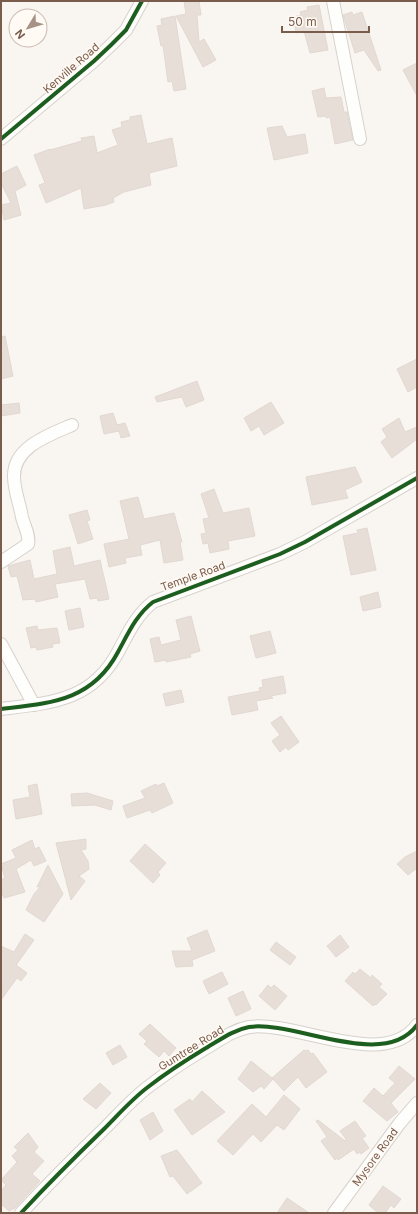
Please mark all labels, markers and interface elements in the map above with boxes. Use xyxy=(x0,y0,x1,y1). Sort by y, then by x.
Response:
north arrow xyxy=(8,8,48,48)
scale bar xyxy=(282,8,369,34)
text: 50 m xyxy=(288,14,317,29)
text: N xyxy=(12,27,28,42)
street label: Kenville Road xyxy=(40,40,102,96)
street label: Temple Road xyxy=(159,558,227,594)
street label: Gumtree Road xyxy=(156,1022,226,1074)
street label: Mysore Road xyxy=(349,1125,401,1189)

